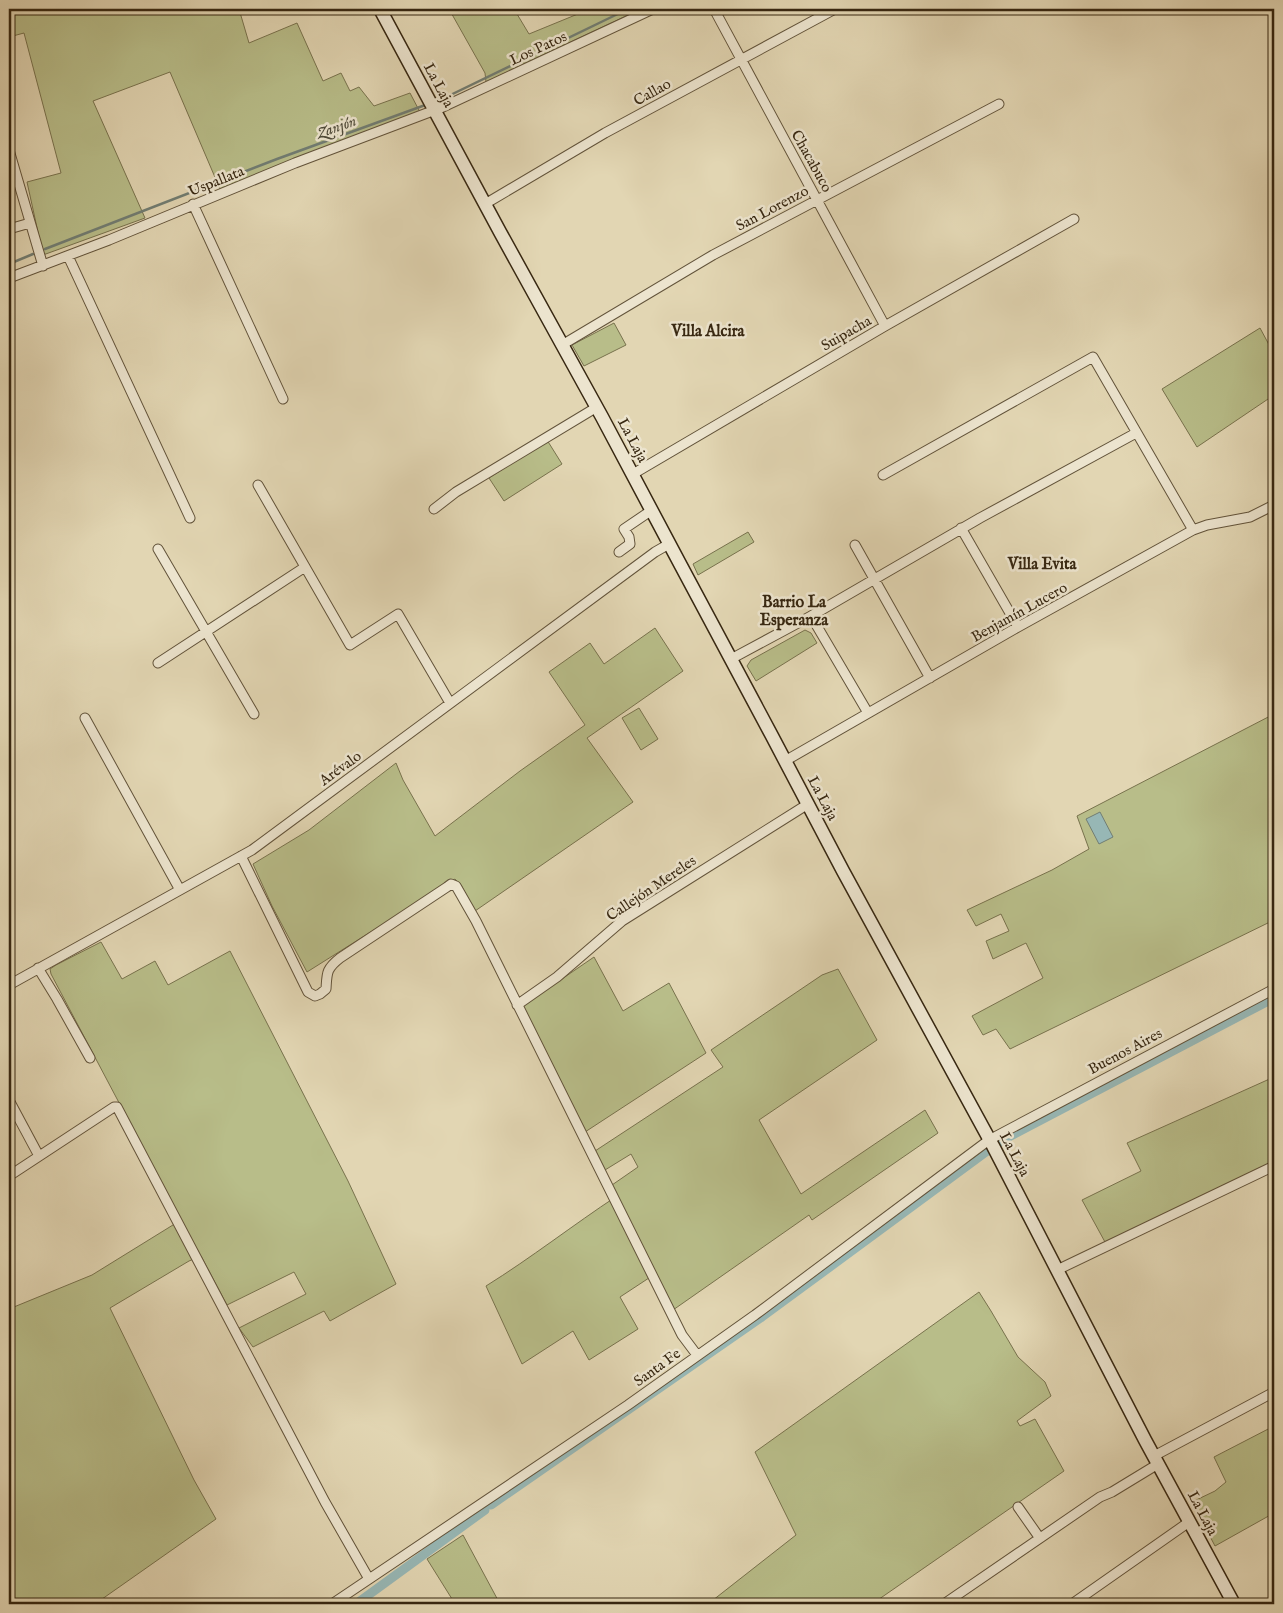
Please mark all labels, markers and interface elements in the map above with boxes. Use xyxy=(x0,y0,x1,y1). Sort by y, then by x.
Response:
street label: Los Patos xyxy=(507,27,570,70)
street label: La Laja xyxy=(419,60,458,111)
street label: Callao xyxy=(630,74,674,110)
water label: Zanjón xyxy=(312,111,359,145)
street label: Chacabuco xyxy=(787,127,836,196)
street label: Uspallata xyxy=(185,161,247,201)
street label: San Lorenzo xyxy=(733,181,812,236)
street label: Suipacha xyxy=(818,311,875,355)
district label: Villa Alcira xyxy=(671,322,746,342)
street label: La Laja xyxy=(613,415,652,466)
district label: Villa Evita xyxy=(1007,555,1077,575)
street label: Benjamín Lucero xyxy=(968,578,1071,647)
district label: Barrio La Esperanza xyxy=(760,593,829,631)
street label: Arévalo xyxy=(315,747,365,791)
street label: La Laja xyxy=(803,773,842,824)
street label: Callejón Mereles xyxy=(603,851,700,926)
street label: Buenos Aires xyxy=(1085,1024,1165,1079)
street label: La Laja xyxy=(995,1129,1034,1180)
street label: Santa Fe xyxy=(630,1344,685,1391)
street label: La Laja xyxy=(1183,1488,1222,1539)

